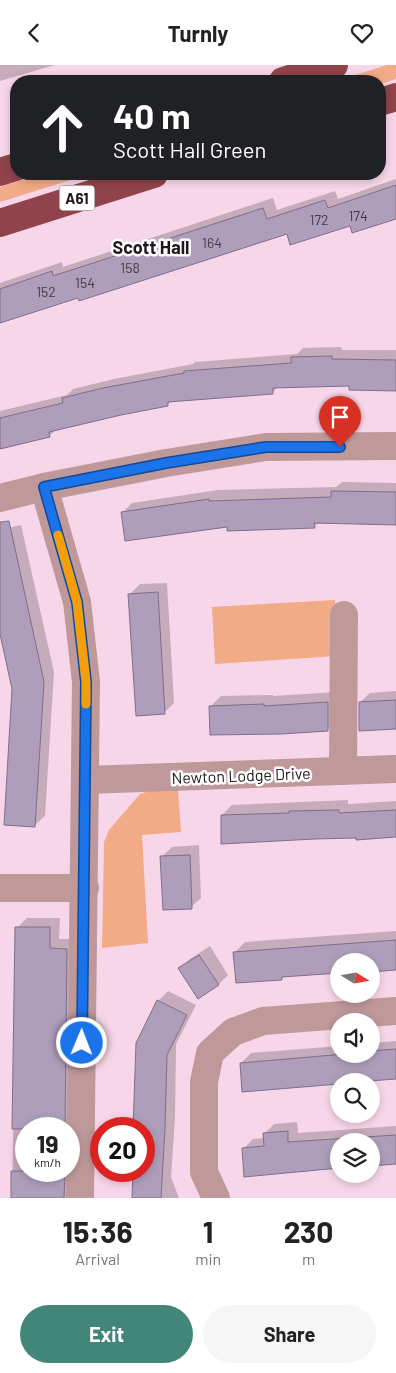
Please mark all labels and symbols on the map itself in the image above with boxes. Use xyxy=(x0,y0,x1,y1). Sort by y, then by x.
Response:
road number: A61 xyxy=(60,185,94,211)
house number: 174 xyxy=(348,207,368,224)
house number: 172 xyxy=(309,211,329,228)
house number: 164 xyxy=(202,234,222,251)
district label: Scott Hall xyxy=(113,236,189,258)
house number: 158 xyxy=(120,259,140,276)
house number: 154 xyxy=(75,274,95,291)
house number: 152 xyxy=(36,283,56,300)
pin xyxy=(319,396,361,447)
street label: Newton Lodge Drive xyxy=(171,763,311,787)
north arrow xyxy=(330,953,380,1003)
position arrow xyxy=(55,1016,107,1068)
speed limit sign: 20 xyxy=(90,1117,155,1182)

